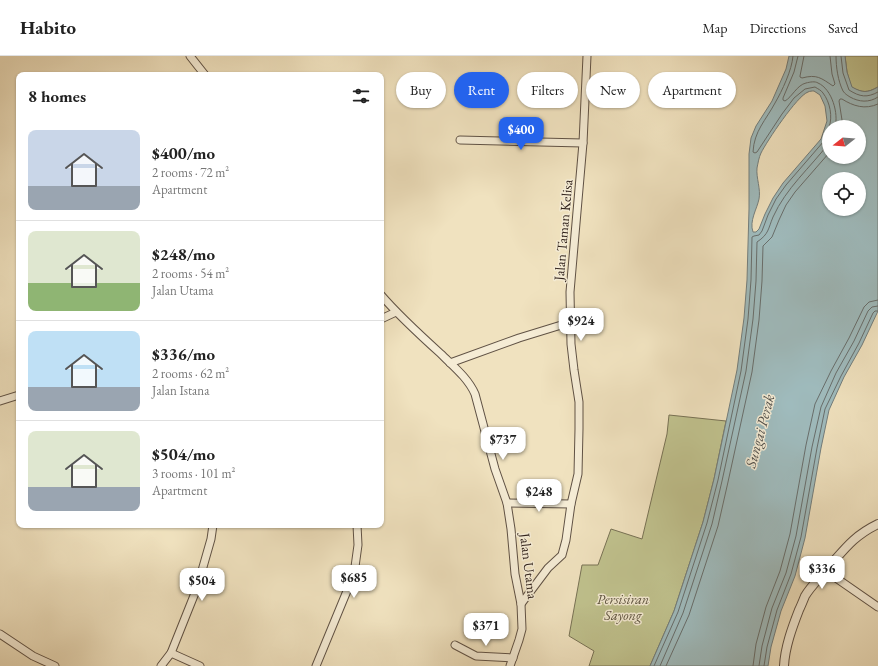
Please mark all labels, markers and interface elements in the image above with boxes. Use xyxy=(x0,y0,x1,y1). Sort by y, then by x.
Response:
text: Habito xyxy=(20,15,76,40)
text: Map xyxy=(702,19,728,37)
text: Directions xyxy=(750,19,806,37)
text: Saved xyxy=(828,19,858,37)
chip: Buy xyxy=(396,72,446,108)
chip: Rent xyxy=(454,72,509,108)
chip: Filters xyxy=(517,72,578,108)
chip: New xyxy=(586,72,640,108)
chip: Apartment xyxy=(648,72,736,108)
text: 8 homes xyxy=(28,85,86,107)
icon: filters xyxy=(350,85,372,107)
pin: $400 xyxy=(497,117,545,151)
north arrow xyxy=(822,120,866,164)
map controls xyxy=(822,120,866,216)
text: $400 xyxy=(508,121,534,138)
text: $400/mo xyxy=(152,142,215,164)
icon: home xyxy=(60,146,108,194)
text: 2 rooms · 72 m² xyxy=(152,164,229,181)
button: locate xyxy=(822,172,866,216)
street label: Jalan Taman Kelisa xyxy=(550,178,576,282)
text: Apartment xyxy=(152,181,207,198)
text: $248/mo xyxy=(152,243,215,265)
icon: home xyxy=(60,247,108,295)
text: 2 rooms · 54 m² xyxy=(152,265,229,282)
text: Jalan Utama xyxy=(152,282,214,299)
pin: $924 xyxy=(557,308,605,342)
text: $924 xyxy=(568,312,594,329)
text: $336/mo xyxy=(152,343,215,365)
icon: home xyxy=(60,347,108,395)
text: 2 rooms · 62 m² xyxy=(152,365,229,382)
text: Jalan Istana xyxy=(152,382,209,399)
water label: Sungai Perak xyxy=(740,392,778,471)
pin: $737 xyxy=(479,427,527,461)
text: $737 xyxy=(490,431,516,448)
text: $504/mo xyxy=(152,443,215,465)
icon: home xyxy=(60,447,108,495)
text: 3 rooms · 101 m² xyxy=(152,465,236,482)
pin: $248 xyxy=(515,479,563,513)
text: Apartment xyxy=(152,482,207,499)
text: $248 xyxy=(526,483,552,500)
street label: Jalan Utama xyxy=(516,531,542,600)
pin: $336 xyxy=(798,556,846,590)
text: $336 xyxy=(809,560,835,577)
pin: $685 xyxy=(330,565,378,599)
pin: $504 xyxy=(178,568,226,602)
text: $685 xyxy=(341,569,367,586)
text: $504 xyxy=(189,572,215,589)
park label: Persisiran Sayong xyxy=(597,590,649,624)
pin: $371 xyxy=(462,613,510,647)
text: $371 xyxy=(473,617,499,634)

